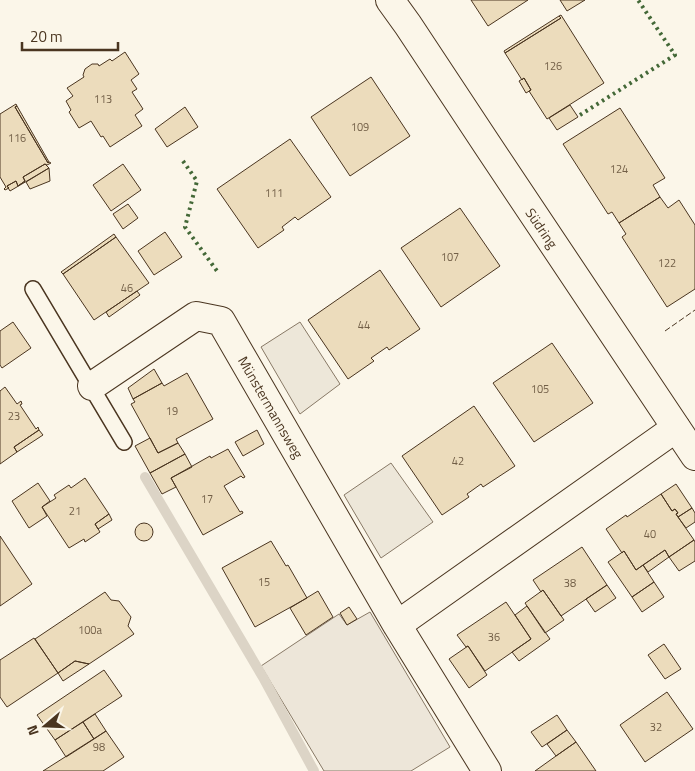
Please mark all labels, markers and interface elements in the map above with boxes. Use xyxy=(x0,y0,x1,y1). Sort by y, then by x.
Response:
scale bar xyxy=(22,20,119,52)
text: 20 m xyxy=(30,25,63,48)
house number: 126 xyxy=(544,58,562,74)
house number: 113 xyxy=(94,91,112,107)
house number: 109 xyxy=(351,119,369,135)
house number: 116 xyxy=(8,130,26,146)
house number: 124 xyxy=(610,161,628,177)
house number: 111 xyxy=(265,185,283,201)
street label: Südring xyxy=(521,203,563,253)
house number: 107 xyxy=(441,249,459,265)
house number: 122 xyxy=(658,255,676,271)
house number: 46 xyxy=(121,280,133,296)
house number: 44 xyxy=(358,317,370,333)
street label: Münstermannsweg xyxy=(233,352,309,462)
house number: 105 xyxy=(531,381,549,397)
house number: 19 xyxy=(166,403,178,419)
house number: 23 xyxy=(8,408,20,424)
house number: 42 xyxy=(452,453,464,469)
house number: 17 xyxy=(201,491,213,507)
house number: 21 xyxy=(69,503,81,519)
house number: 40 xyxy=(644,526,656,542)
house number: 15 xyxy=(258,574,270,590)
house number: 38 xyxy=(564,575,576,591)
house number: 100a xyxy=(78,622,102,638)
house number: 36 xyxy=(488,629,500,645)
north arrow xyxy=(20,701,70,751)
house number: 32 xyxy=(650,719,662,735)
text: N xyxy=(21,722,44,738)
house number: 98 xyxy=(93,739,105,755)

